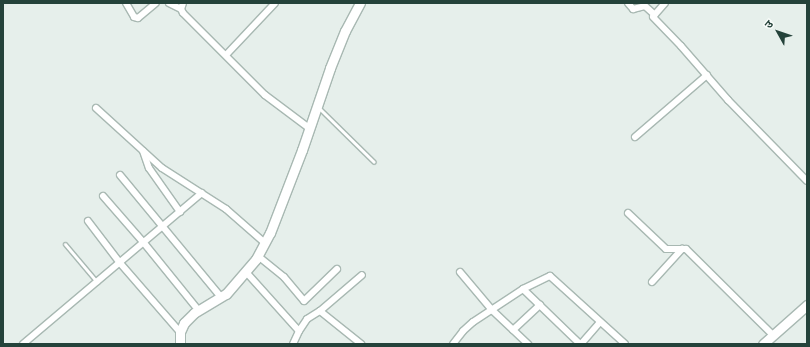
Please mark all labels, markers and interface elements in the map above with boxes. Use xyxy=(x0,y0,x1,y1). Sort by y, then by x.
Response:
north arrow xyxy=(758,12,798,52)
text: उ xyxy=(761,17,776,31)

